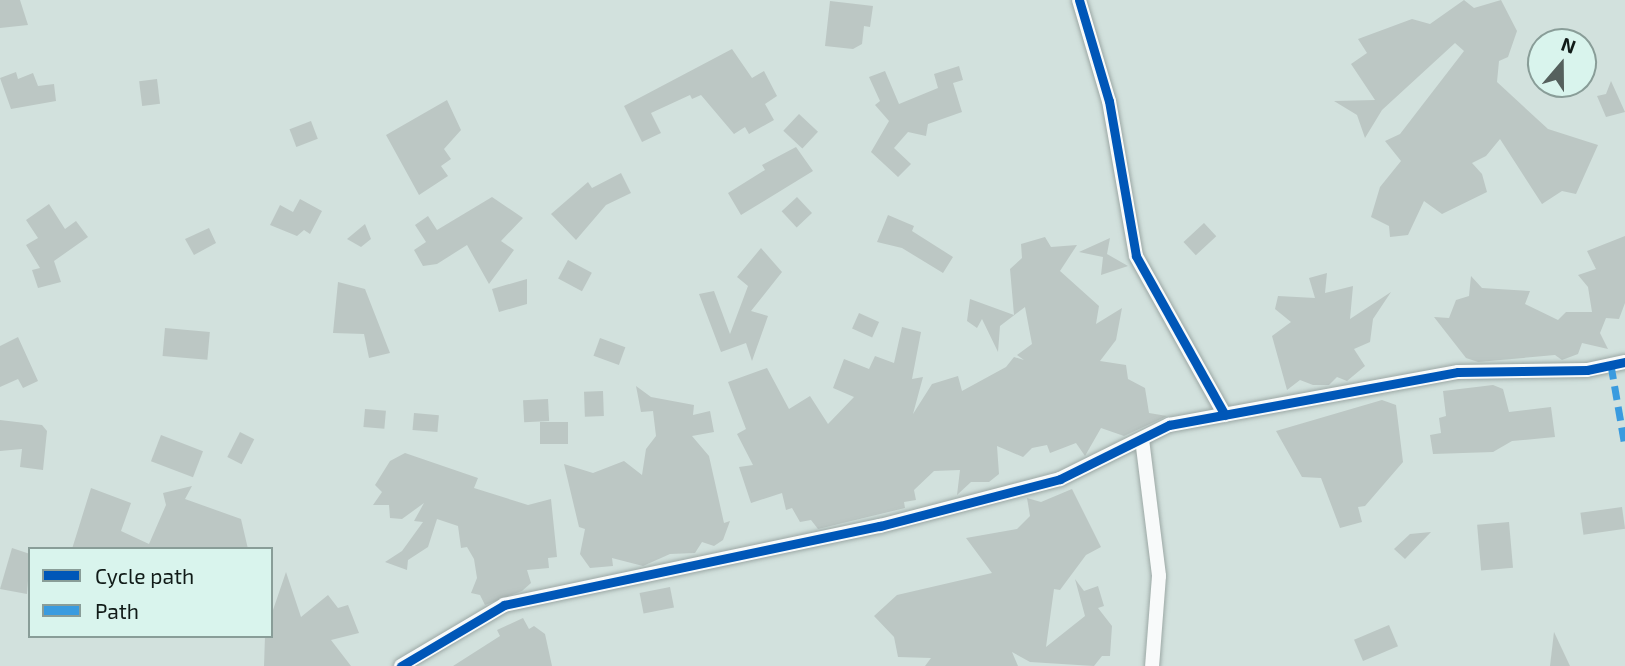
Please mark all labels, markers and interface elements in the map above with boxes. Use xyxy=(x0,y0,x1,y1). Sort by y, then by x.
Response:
north arrow xyxy=(1527,28,1597,98)
text: N xyxy=(1558,32,1579,58)
legend xyxy=(28,547,273,638)
text: Cycle path xyxy=(95,563,194,588)
text: Path xyxy=(95,598,139,623)

